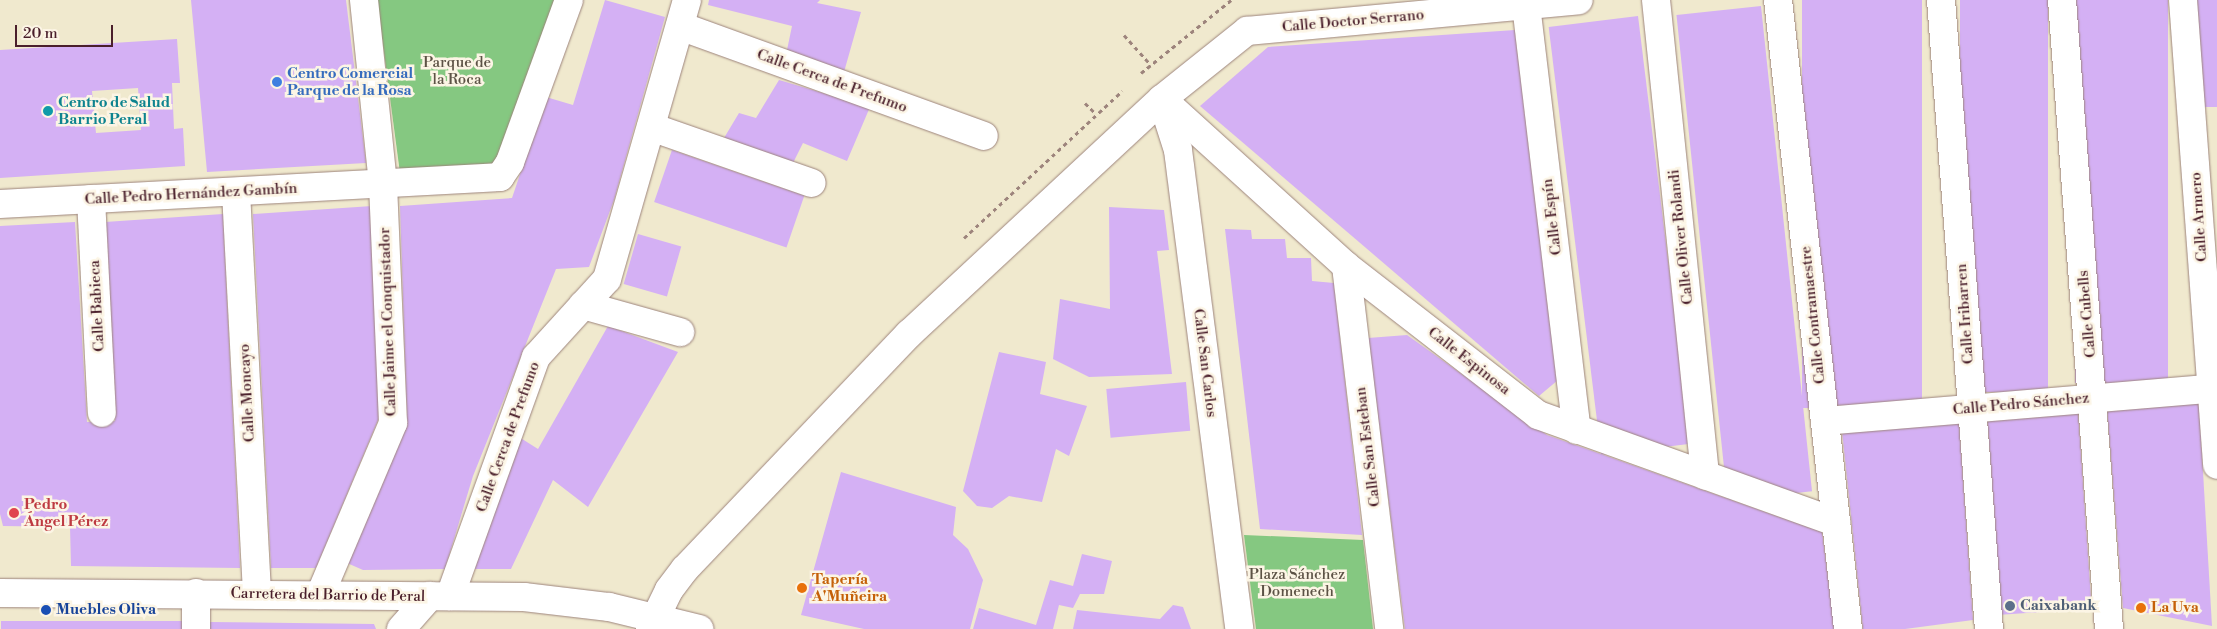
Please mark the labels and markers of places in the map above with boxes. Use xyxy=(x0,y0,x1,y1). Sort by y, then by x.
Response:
place label: Centro Comercial Parque de la Rosa xyxy=(287,64,413,99)
marker: Centro Comercial Parque de la Rosa xyxy=(271,76,283,88)
place label: Centro de Salud Barrio Peral xyxy=(58,93,170,128)
marker: Centro de Salud Barrio Peral xyxy=(42,105,54,117)
place label: Pedro Ángel Pérez xyxy=(24,495,108,530)
marker: Pedro Ángel Pérez xyxy=(8,507,20,519)
place label: Tapería A'Muñeira xyxy=(812,570,887,605)
marker: Tapería A'Muñeira xyxy=(796,582,808,594)
place label: Caixabank xyxy=(2020,597,2097,615)
place label: La Uva xyxy=(2151,599,2199,617)
marker: Caixabank xyxy=(2004,600,2016,612)
place label: Muebles Oliva xyxy=(56,601,156,619)
marker: La Uva xyxy=(2135,602,2147,614)
marker: Muebles Oliva xyxy=(40,604,52,616)

